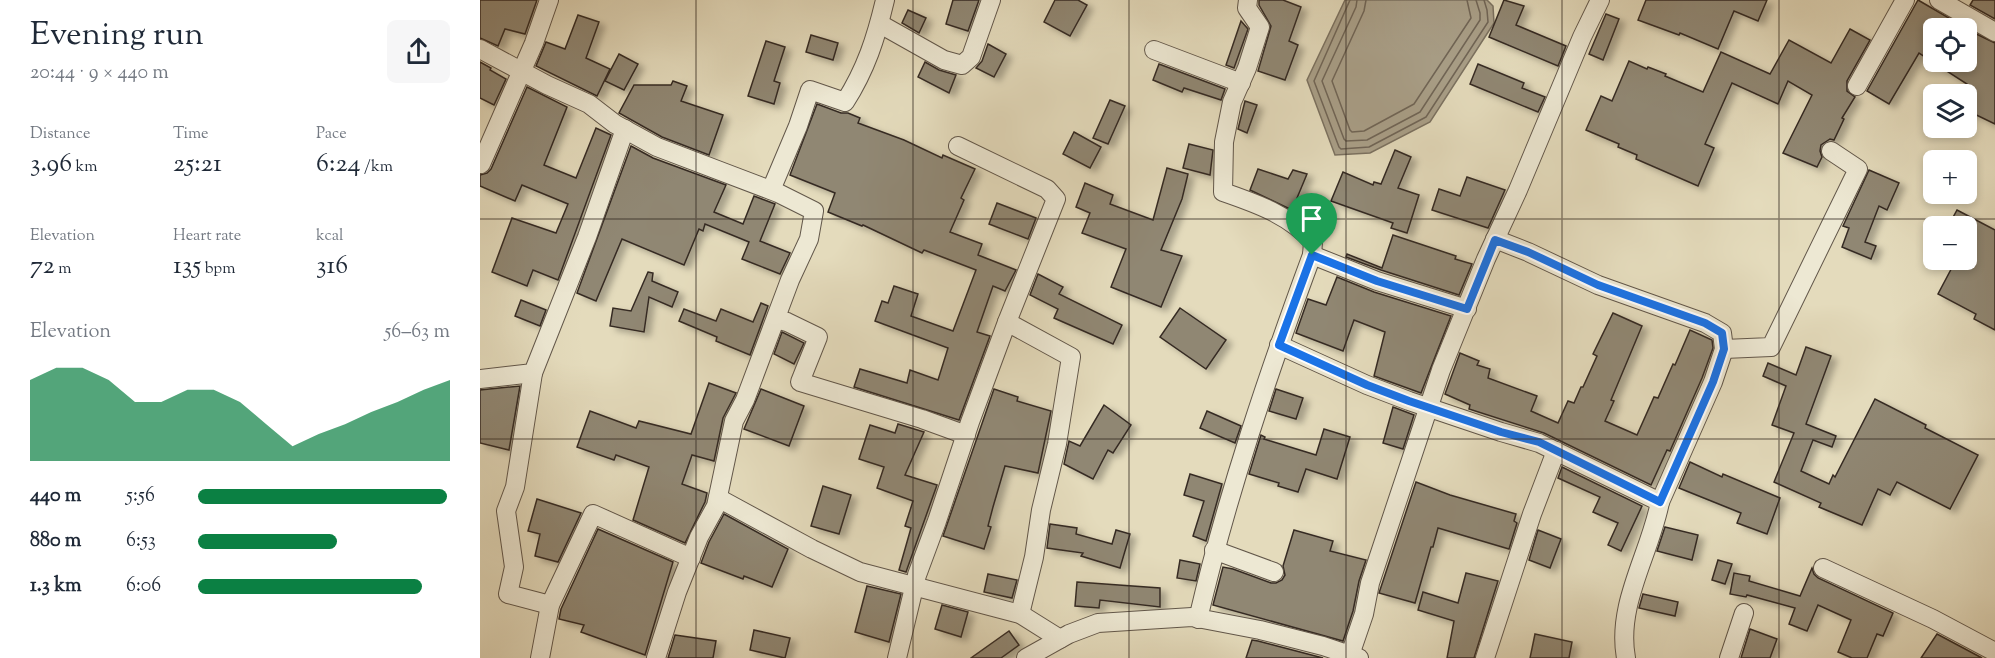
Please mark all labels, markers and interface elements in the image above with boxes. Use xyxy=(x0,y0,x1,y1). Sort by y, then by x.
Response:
text: Evening run xyxy=(30,12,204,60)
map controls xyxy=(1923,18,1977,270)
button: locate xyxy=(1923,18,1977,72)
button: share xyxy=(387,20,450,83)
text: 20:44 · 9 × 440 m xyxy=(30,59,169,88)
button: layers xyxy=(1923,84,1977,138)
text: Distance xyxy=(30,123,90,146)
text: Time xyxy=(173,123,209,146)
text: Pace xyxy=(316,123,347,146)
text: 3.96 xyxy=(30,146,72,183)
text: 25:21 xyxy=(173,146,222,183)
text: 6:24 xyxy=(316,146,361,183)
button: + xyxy=(1923,150,1977,204)
text: km xyxy=(72,156,97,179)
text: /km xyxy=(361,156,393,179)
pin xyxy=(1286,193,1337,255)
icon: arrive xyxy=(1295,202,1328,235)
button: − xyxy=(1923,216,1977,270)
text: Elevation xyxy=(30,225,95,248)
text: Heart rate xyxy=(173,225,241,248)
text: kcal xyxy=(316,225,344,248)
text: 72 xyxy=(30,248,55,285)
text: 135 xyxy=(173,248,201,285)
text: 316 xyxy=(316,248,348,285)
text: m xyxy=(55,258,72,281)
text: bpm xyxy=(201,258,235,281)
text: Elevation xyxy=(30,318,111,347)
text: 56–63 m xyxy=(384,318,450,347)
text: 440 m xyxy=(30,482,81,511)
text: 5:56 xyxy=(126,482,155,511)
text: 880 m xyxy=(30,527,81,556)
text: 6:53 xyxy=(126,527,156,556)
text: 1.3 km xyxy=(30,572,82,601)
text: 6:06 xyxy=(126,572,161,601)

